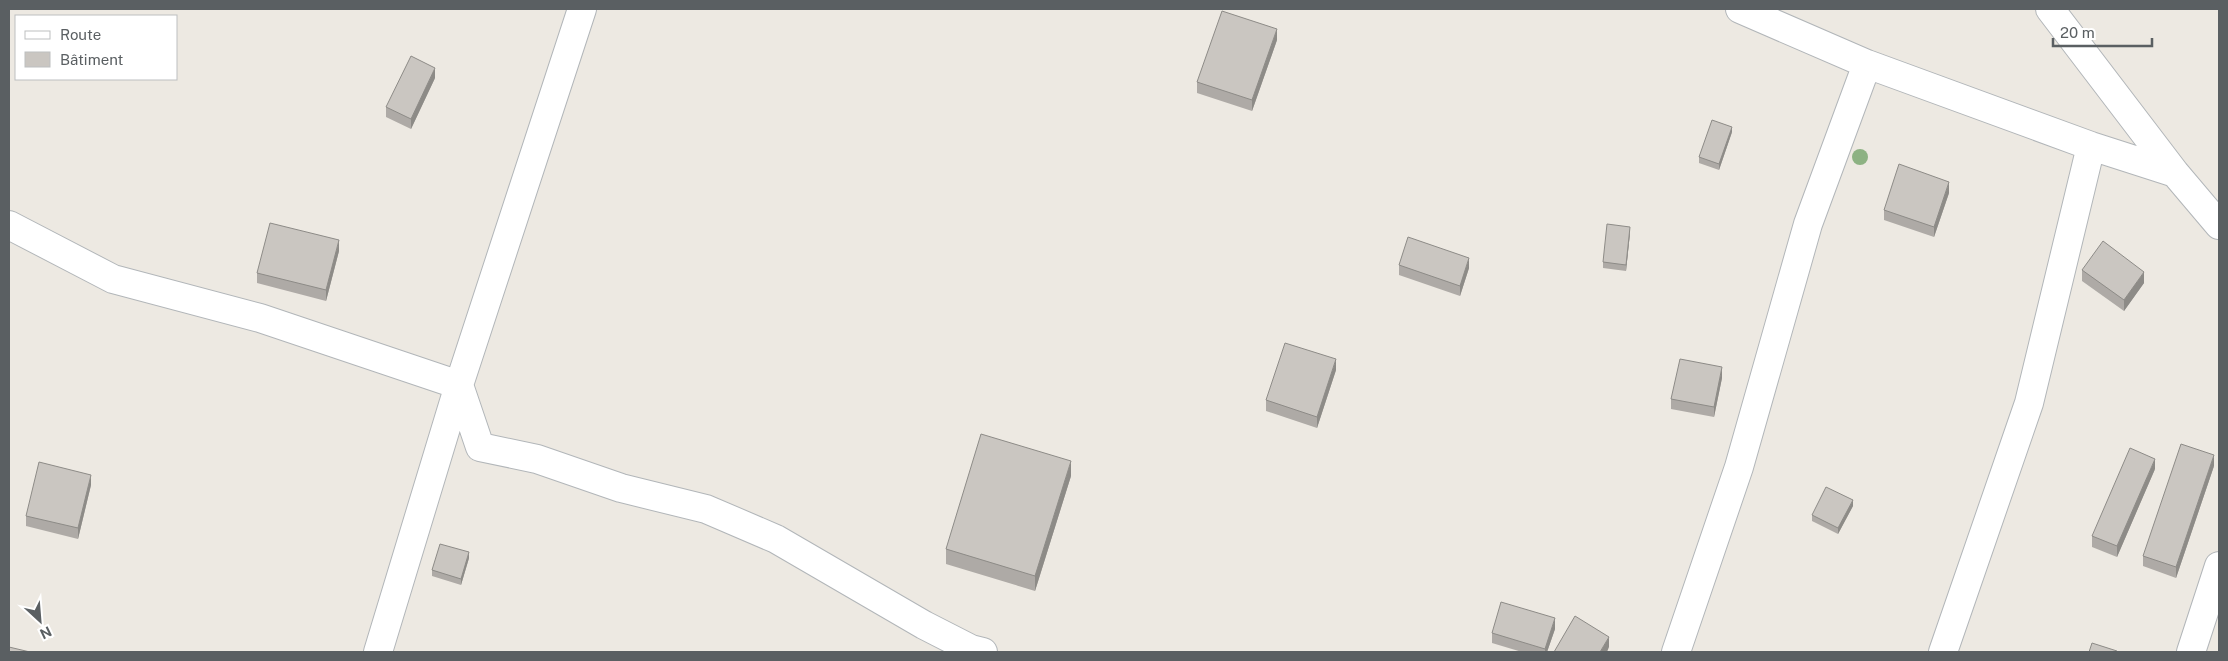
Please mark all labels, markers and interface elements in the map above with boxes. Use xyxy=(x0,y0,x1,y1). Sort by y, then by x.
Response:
legend xyxy=(15,15,178,80)
scale bar xyxy=(2053,15,2152,47)
text: 20 m xyxy=(2060,24,2095,41)
text: Route xyxy=(60,26,101,43)
text: Bâtiment xyxy=(60,51,123,68)
north arrow xyxy=(15,596,65,646)
text: N xyxy=(37,623,54,642)

